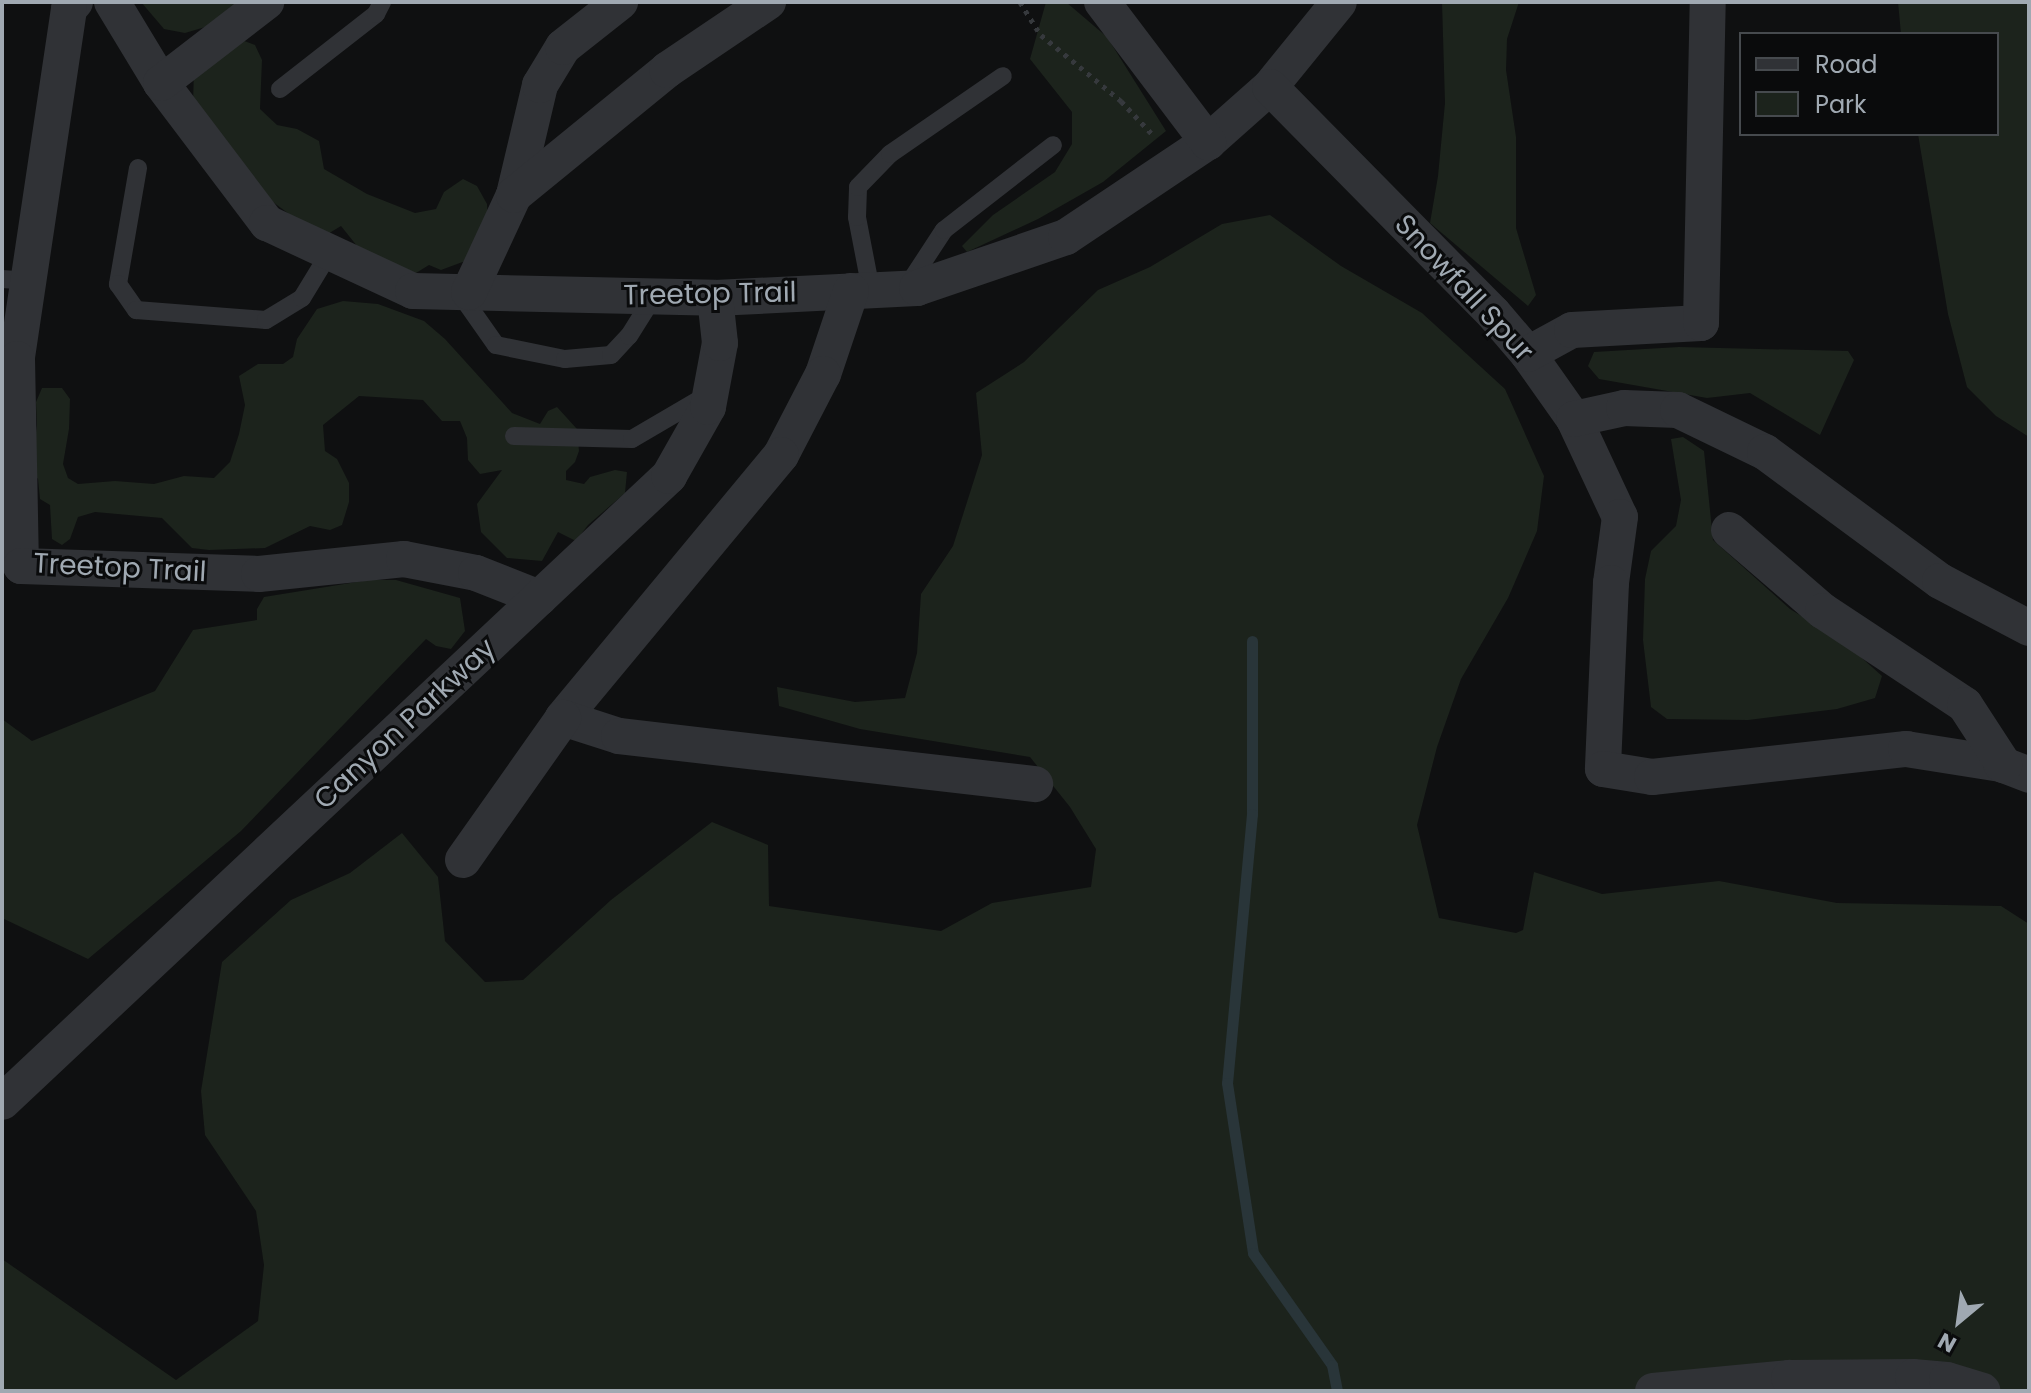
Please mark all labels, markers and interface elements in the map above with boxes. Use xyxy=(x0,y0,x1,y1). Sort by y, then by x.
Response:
legend xyxy=(1739,32,1999,136)
text: Road xyxy=(1815,48,1877,81)
text: Park xyxy=(1815,88,1866,121)
street label: Snowfall Spur xyxy=(1387,208,1541,368)
street label: Treetop Trail xyxy=(623,276,797,312)
street label: Treetop Trail xyxy=(33,547,207,589)
street label: Canyon Parkway xyxy=(308,632,502,816)
north arrow xyxy=(1919,1281,1999,1361)
text: N xyxy=(1932,1325,1962,1360)

